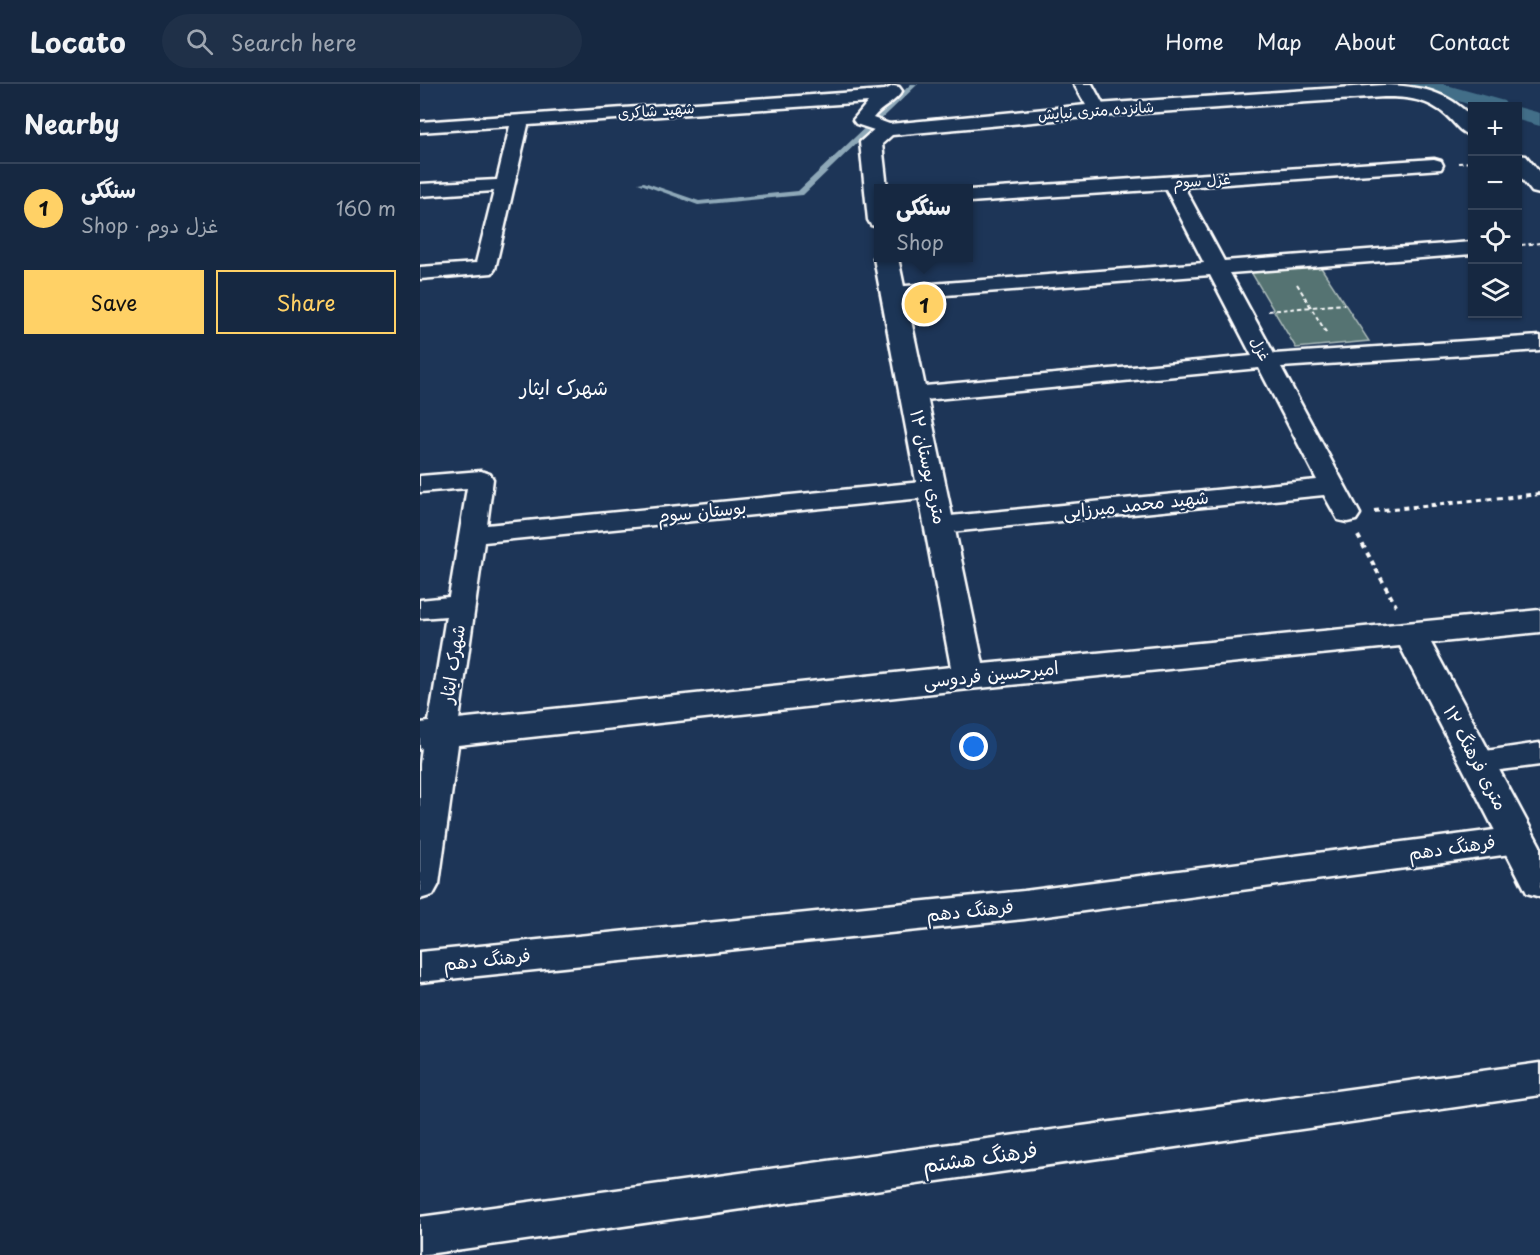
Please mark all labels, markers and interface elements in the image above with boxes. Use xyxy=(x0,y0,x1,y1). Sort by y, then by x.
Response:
search box xyxy=(162,14,582,68)
text: Locato xyxy=(30,20,126,63)
icon: search xyxy=(183,25,216,58)
text: Search here xyxy=(231,25,357,58)
text: Home xyxy=(1165,25,1224,57)
text: Map xyxy=(1257,25,1302,57)
text: About xyxy=(1335,25,1396,57)
text: Contact xyxy=(1429,25,1510,57)
street label: شانزده متری نیایش xyxy=(1037,94,1155,125)
street label: شهید شاکری xyxy=(617,95,695,124)
map controls xyxy=(1468,102,1522,318)
button: + xyxy=(1468,102,1522,156)
text: Nearby xyxy=(24,104,119,143)
button: − xyxy=(1468,156,1522,210)
street label: غزل سوم xyxy=(1172,166,1232,195)
text: سنگکی xyxy=(81,172,136,205)
popup xyxy=(874,184,973,262)
text: سنگکی xyxy=(896,189,951,222)
text: 1 xyxy=(39,193,48,223)
text: 160 m xyxy=(336,193,396,223)
text: Shop · غزل دوم xyxy=(81,210,218,240)
button: locate xyxy=(1468,210,1522,264)
text: Shop xyxy=(896,227,944,257)
button: layers xyxy=(1468,264,1522,318)
button: Save xyxy=(24,270,204,334)
button: Share xyxy=(216,270,396,334)
pin: 1 xyxy=(904,282,944,326)
street label: غزل xyxy=(1245,332,1277,364)
district label: شهرک ایثار xyxy=(518,372,608,402)
street label: ۱۲ متری بوستان xyxy=(904,407,955,527)
street label: شهید محمد میرزایی xyxy=(1062,482,1210,525)
street label: بوستان سوم xyxy=(656,492,748,531)
street label: شهرک ایثار xyxy=(432,623,471,707)
street label: امیرحسین فردوسی xyxy=(922,653,1060,694)
street label: ۱۲ متری فرهنگ xyxy=(1437,700,1515,815)
your location xyxy=(959,732,988,761)
street label: فرهنگ دهم xyxy=(1407,827,1497,868)
street label: فرهنگ دهم xyxy=(925,892,1015,930)
street label: فرهنگ دهم xyxy=(442,941,532,979)
street label: فرهنگ هشتم xyxy=(920,1132,1040,1182)

